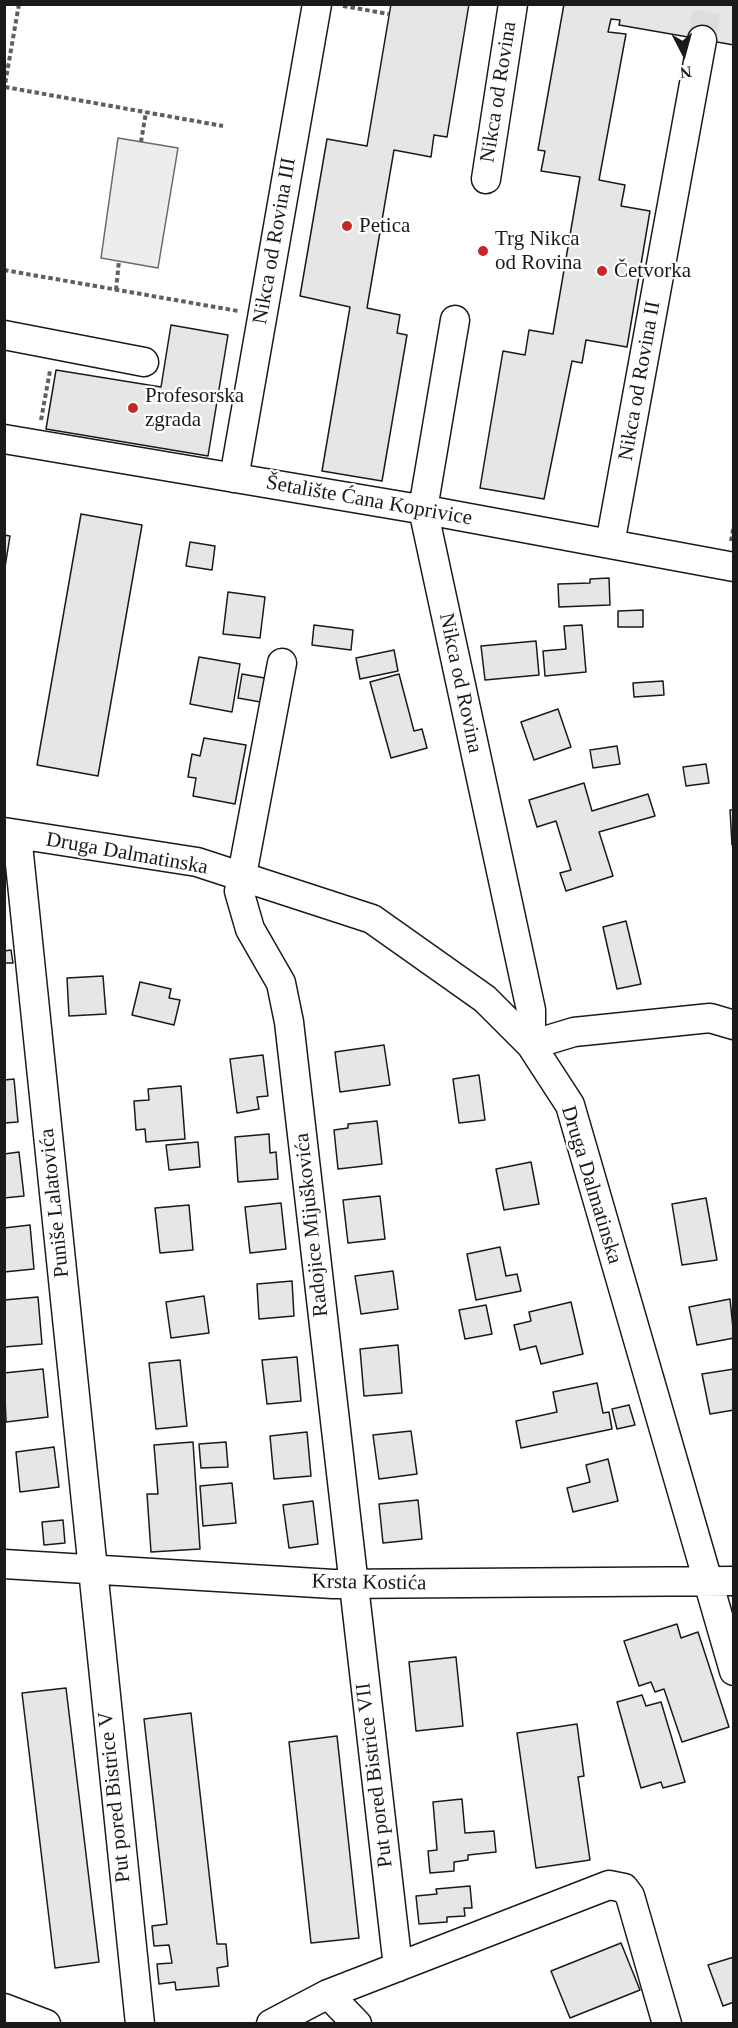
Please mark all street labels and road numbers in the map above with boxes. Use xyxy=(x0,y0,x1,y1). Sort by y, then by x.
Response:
street label: Nikca od Rovina xyxy=(475,20,523,164)
street label: Nikca od Rovina III xyxy=(248,156,302,326)
street label: Nikca od Rovina II xyxy=(614,299,666,463)
street label: Šetalište Ćana Koprivice xyxy=(264,470,474,532)
street label: Nikca od Rovina xyxy=(433,611,487,755)
street label: Druga Dalmatinska xyxy=(44,827,210,881)
street label: Druga Dalmatinska xyxy=(555,1103,627,1267)
street label: Puniše Lalatovića xyxy=(35,1127,75,1279)
street label: Radojice Mijuškovića xyxy=(290,1132,334,1318)
street label: Krsta Kostića xyxy=(311,1569,427,1597)
street label: Put pored Bistrice VII xyxy=(351,1681,399,1869)
street label: Put pored Bistrice V xyxy=(93,1710,137,1884)

